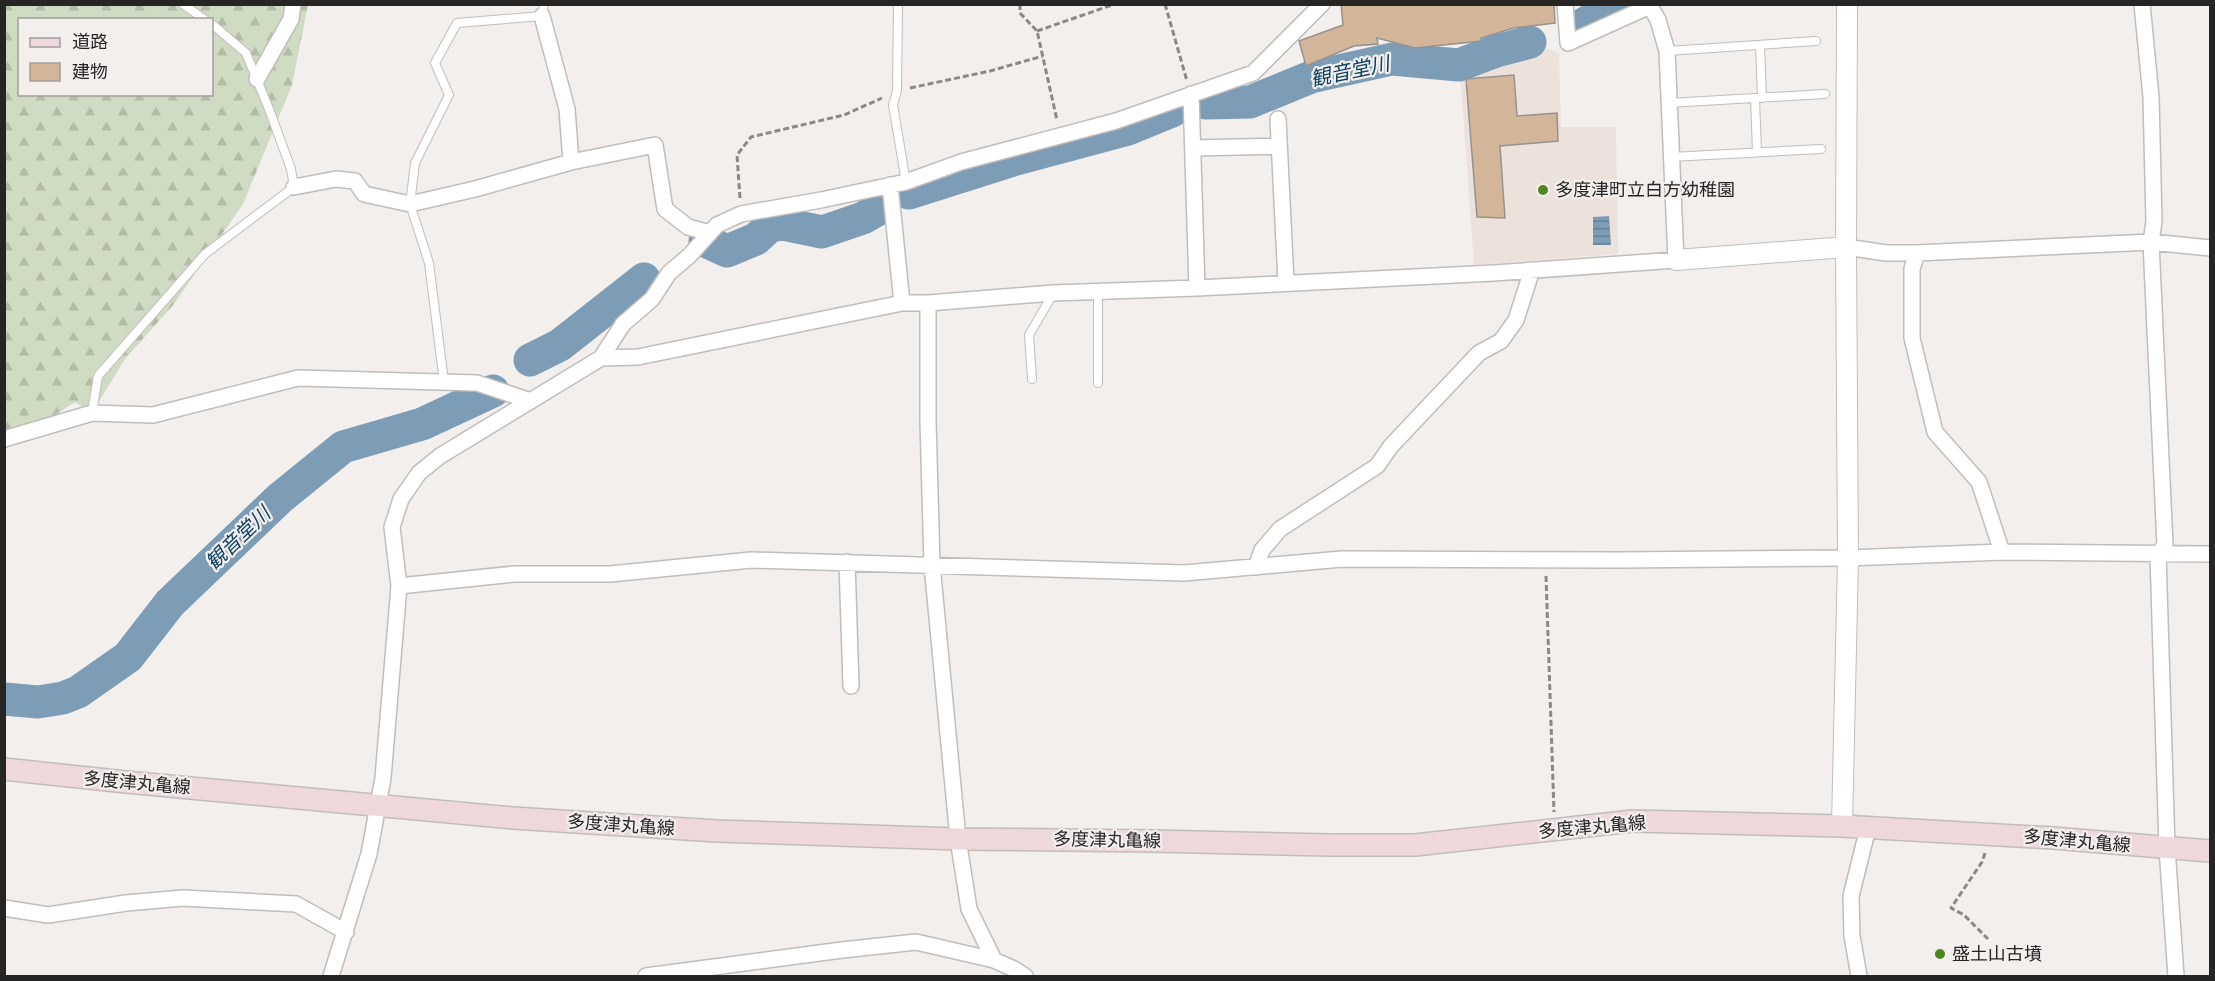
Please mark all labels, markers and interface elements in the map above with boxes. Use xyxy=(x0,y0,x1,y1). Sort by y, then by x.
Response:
legend xyxy=(18,18,213,96)
text: 道路 xyxy=(72,30,108,54)
water label: 観音堂川 xyxy=(1308,50,1394,92)
text: 建物 xyxy=(72,60,108,84)
place label: 多度津町立白方幼稚園 xyxy=(1555,178,1735,202)
marker: 多度津町立白方幼稚園 xyxy=(1536,183,1550,197)
water label: 観音堂川 xyxy=(200,499,277,575)
street label: 多度津丸亀線 xyxy=(82,766,192,800)
street label: 多度津丸亀線 xyxy=(566,809,676,841)
street label: 多度津丸亀線 xyxy=(1537,810,1647,844)
street label: 多度津丸亀線 xyxy=(2022,824,2132,858)
street label: 多度津丸亀線 xyxy=(1053,827,1161,853)
place label: 盛土山古墳 xyxy=(1952,942,2042,966)
marker: 盛土山古墳 xyxy=(1933,947,1947,961)

